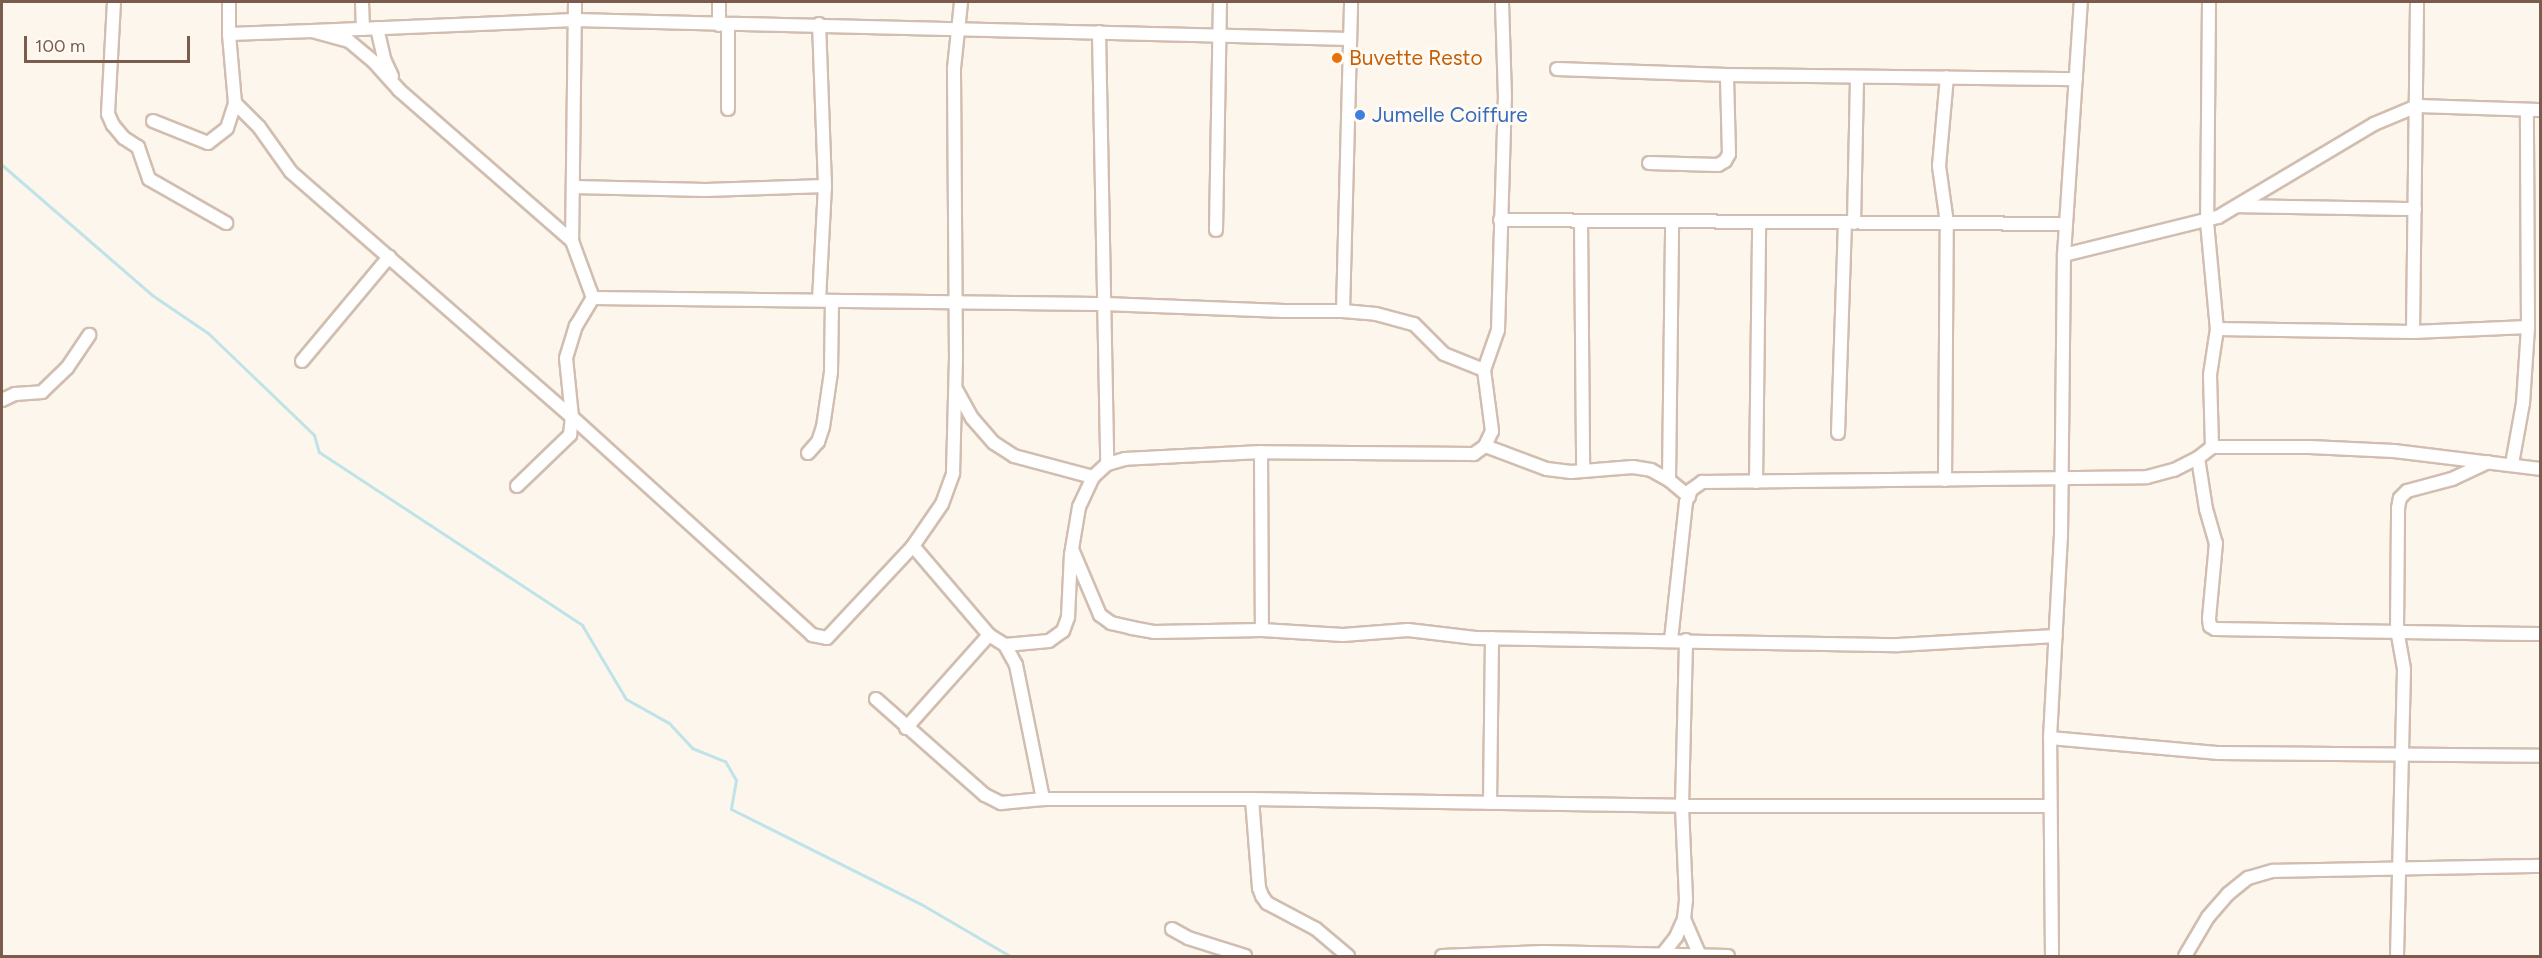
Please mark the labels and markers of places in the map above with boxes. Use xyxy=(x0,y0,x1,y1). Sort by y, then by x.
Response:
place label: Buvette Resto xyxy=(1349,45,1483,71)
marker: Buvette Resto xyxy=(1330,51,1344,65)
place label: Jumelle Coiffure xyxy=(1372,102,1528,128)
marker: Jumelle Coiffure xyxy=(1353,108,1367,122)

